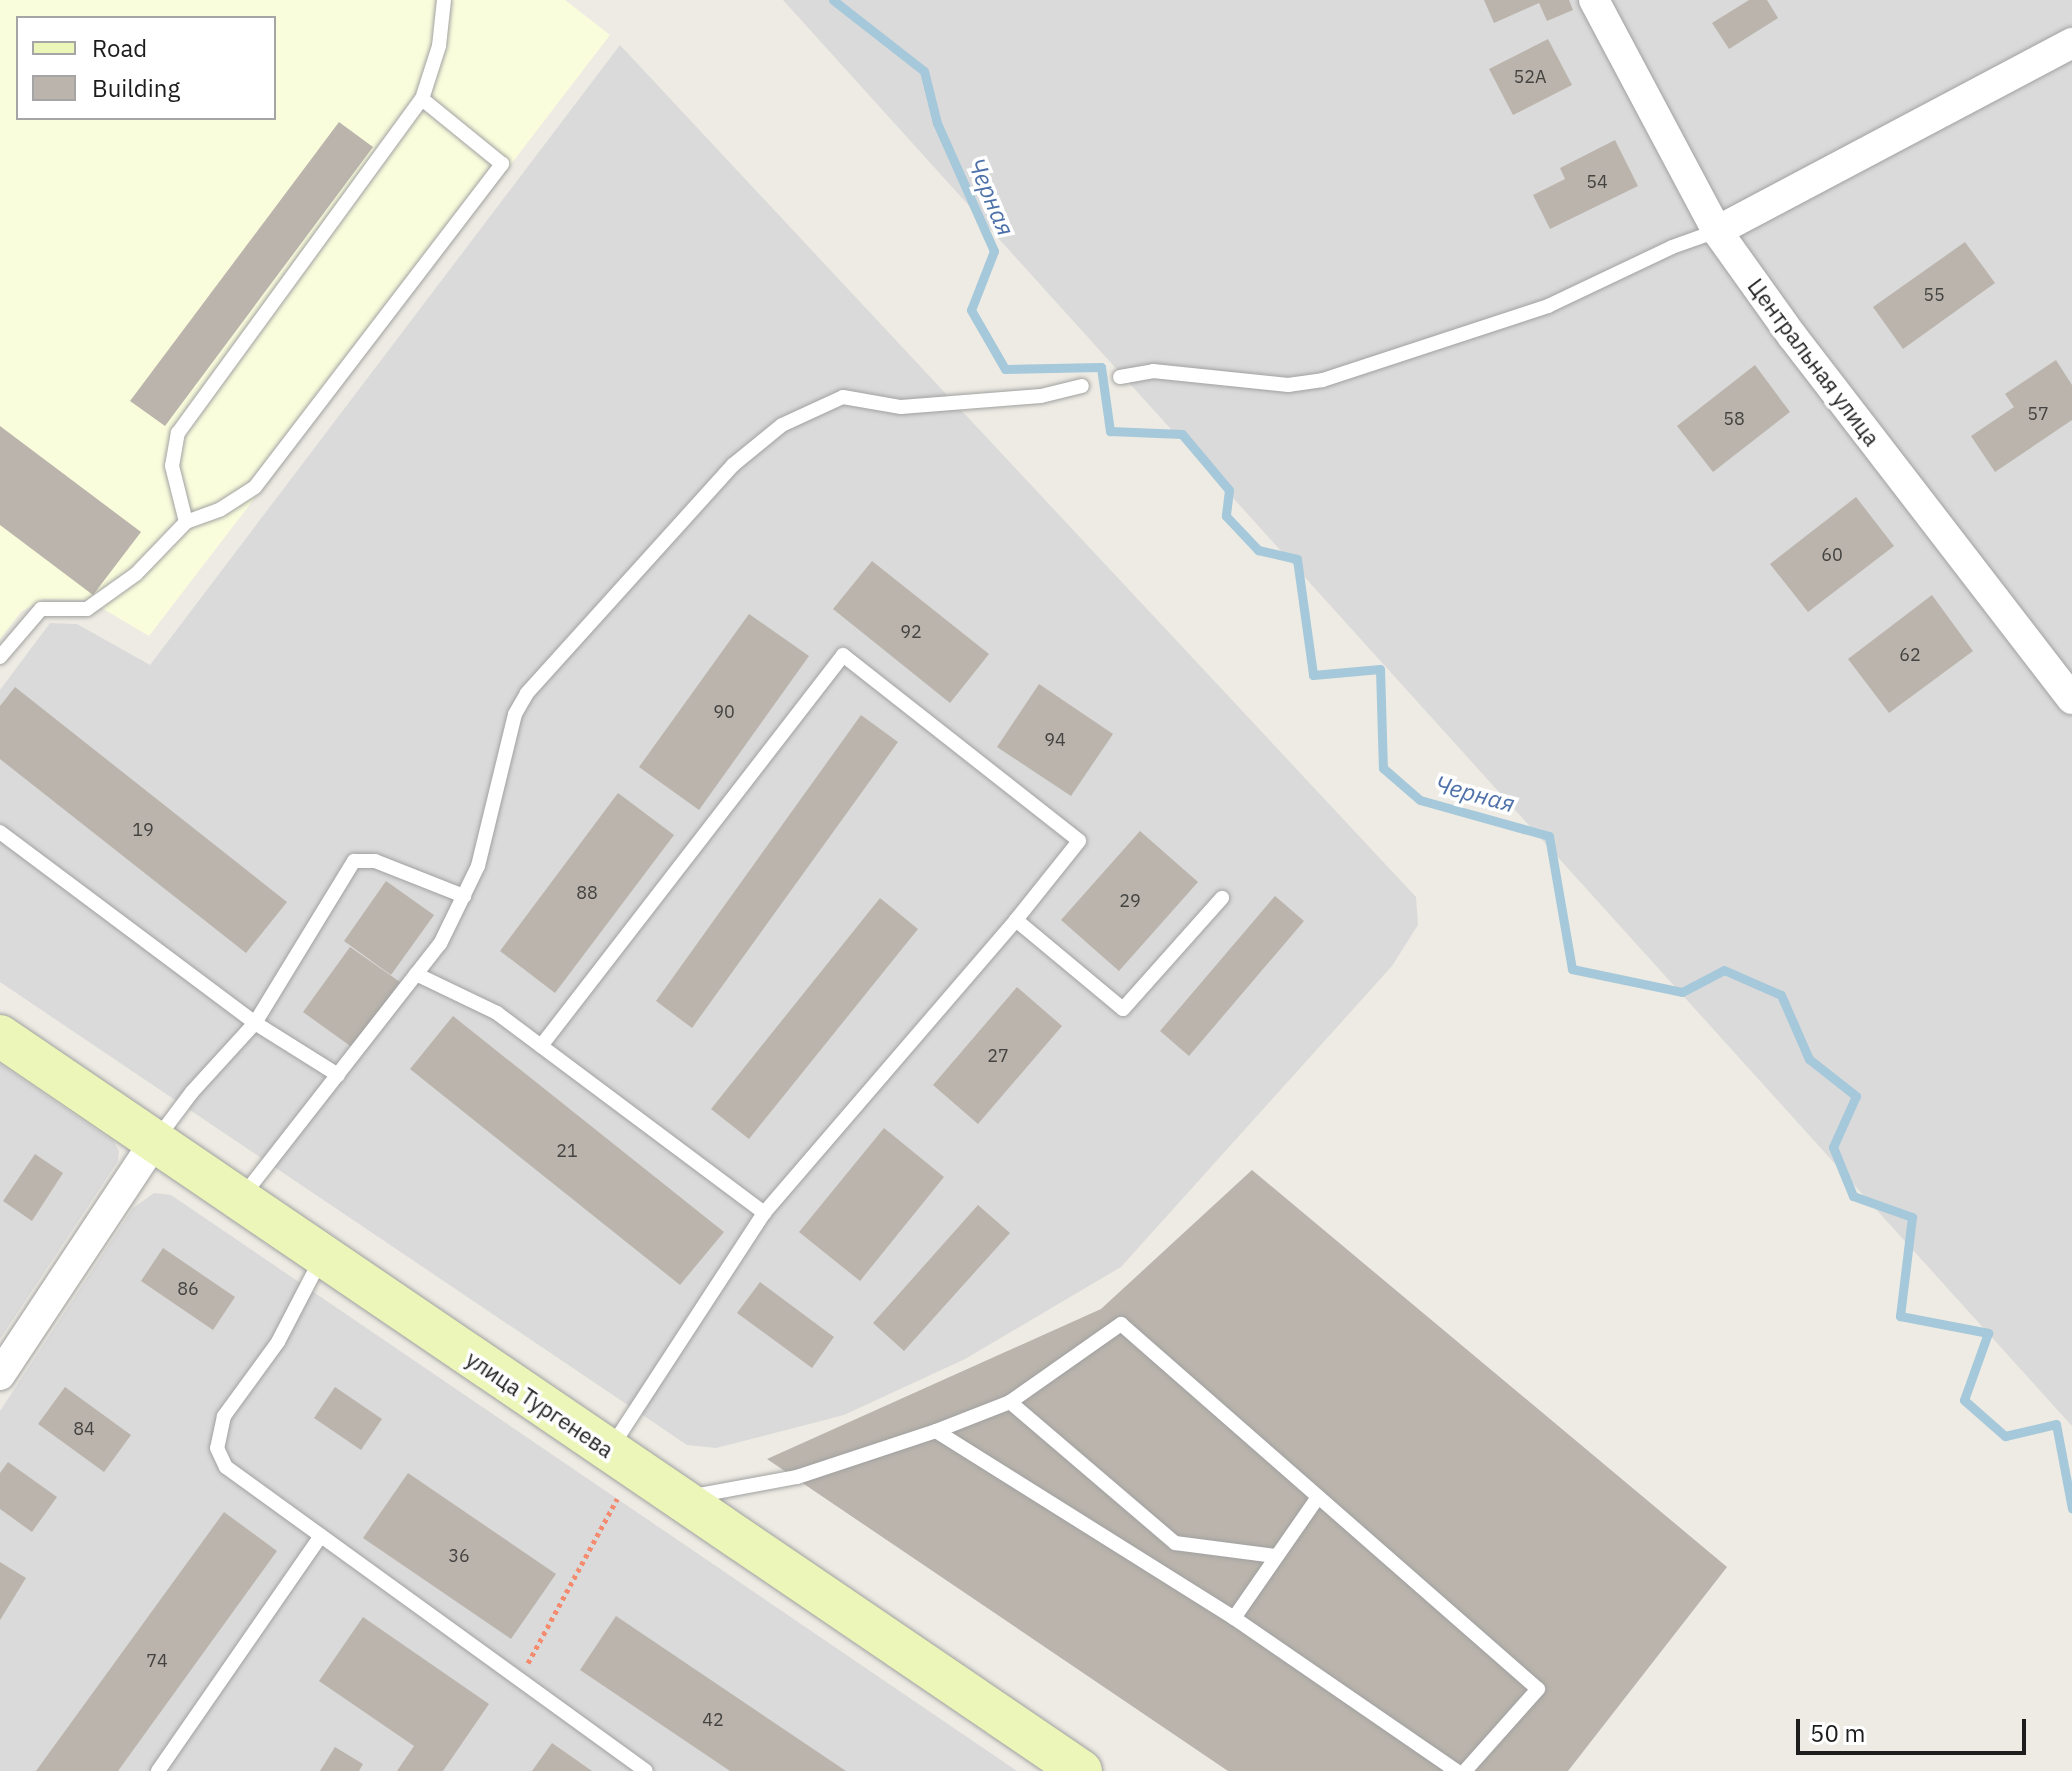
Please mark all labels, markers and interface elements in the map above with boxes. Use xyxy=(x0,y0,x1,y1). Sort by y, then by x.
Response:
legend xyxy=(16,16,276,120)
text: Road xyxy=(92,32,147,64)
house number: 52А xyxy=(1513,66,1547,88)
text: Building xyxy=(92,72,180,104)
water label: Черная xyxy=(962,154,1020,240)
house number: 54 xyxy=(1586,171,1608,193)
street label: Центральная улица xyxy=(1743,273,1885,451)
house number: 55 xyxy=(1923,284,1945,306)
house number: 57 xyxy=(2027,403,2049,425)
house number: 58 xyxy=(1723,408,1745,430)
house number: 60 xyxy=(1821,544,1843,566)
house number: 92 xyxy=(900,621,922,643)
house number: 62 xyxy=(1899,644,1921,666)
house number: 90 xyxy=(713,701,735,723)
house number: 94 xyxy=(1044,729,1066,751)
water label: Черная xyxy=(1432,770,1518,818)
house number: 19 xyxy=(132,819,154,841)
house number: 88 xyxy=(576,882,598,904)
house number: 29 xyxy=(1119,890,1141,912)
house number: 27 xyxy=(987,1045,1009,1067)
house number: 21 xyxy=(556,1140,578,1162)
house number: 86 xyxy=(177,1278,199,1300)
street label: улица Тургенева xyxy=(461,1345,619,1463)
house number: 84 xyxy=(73,1418,95,1440)
house number: 36 xyxy=(448,1545,470,1567)
house number: 74 xyxy=(146,1650,168,1672)
scale bar xyxy=(1800,1703,2030,1753)
house number: 42 xyxy=(702,1709,724,1731)
text: 50 m xyxy=(1810,1717,1865,1749)

